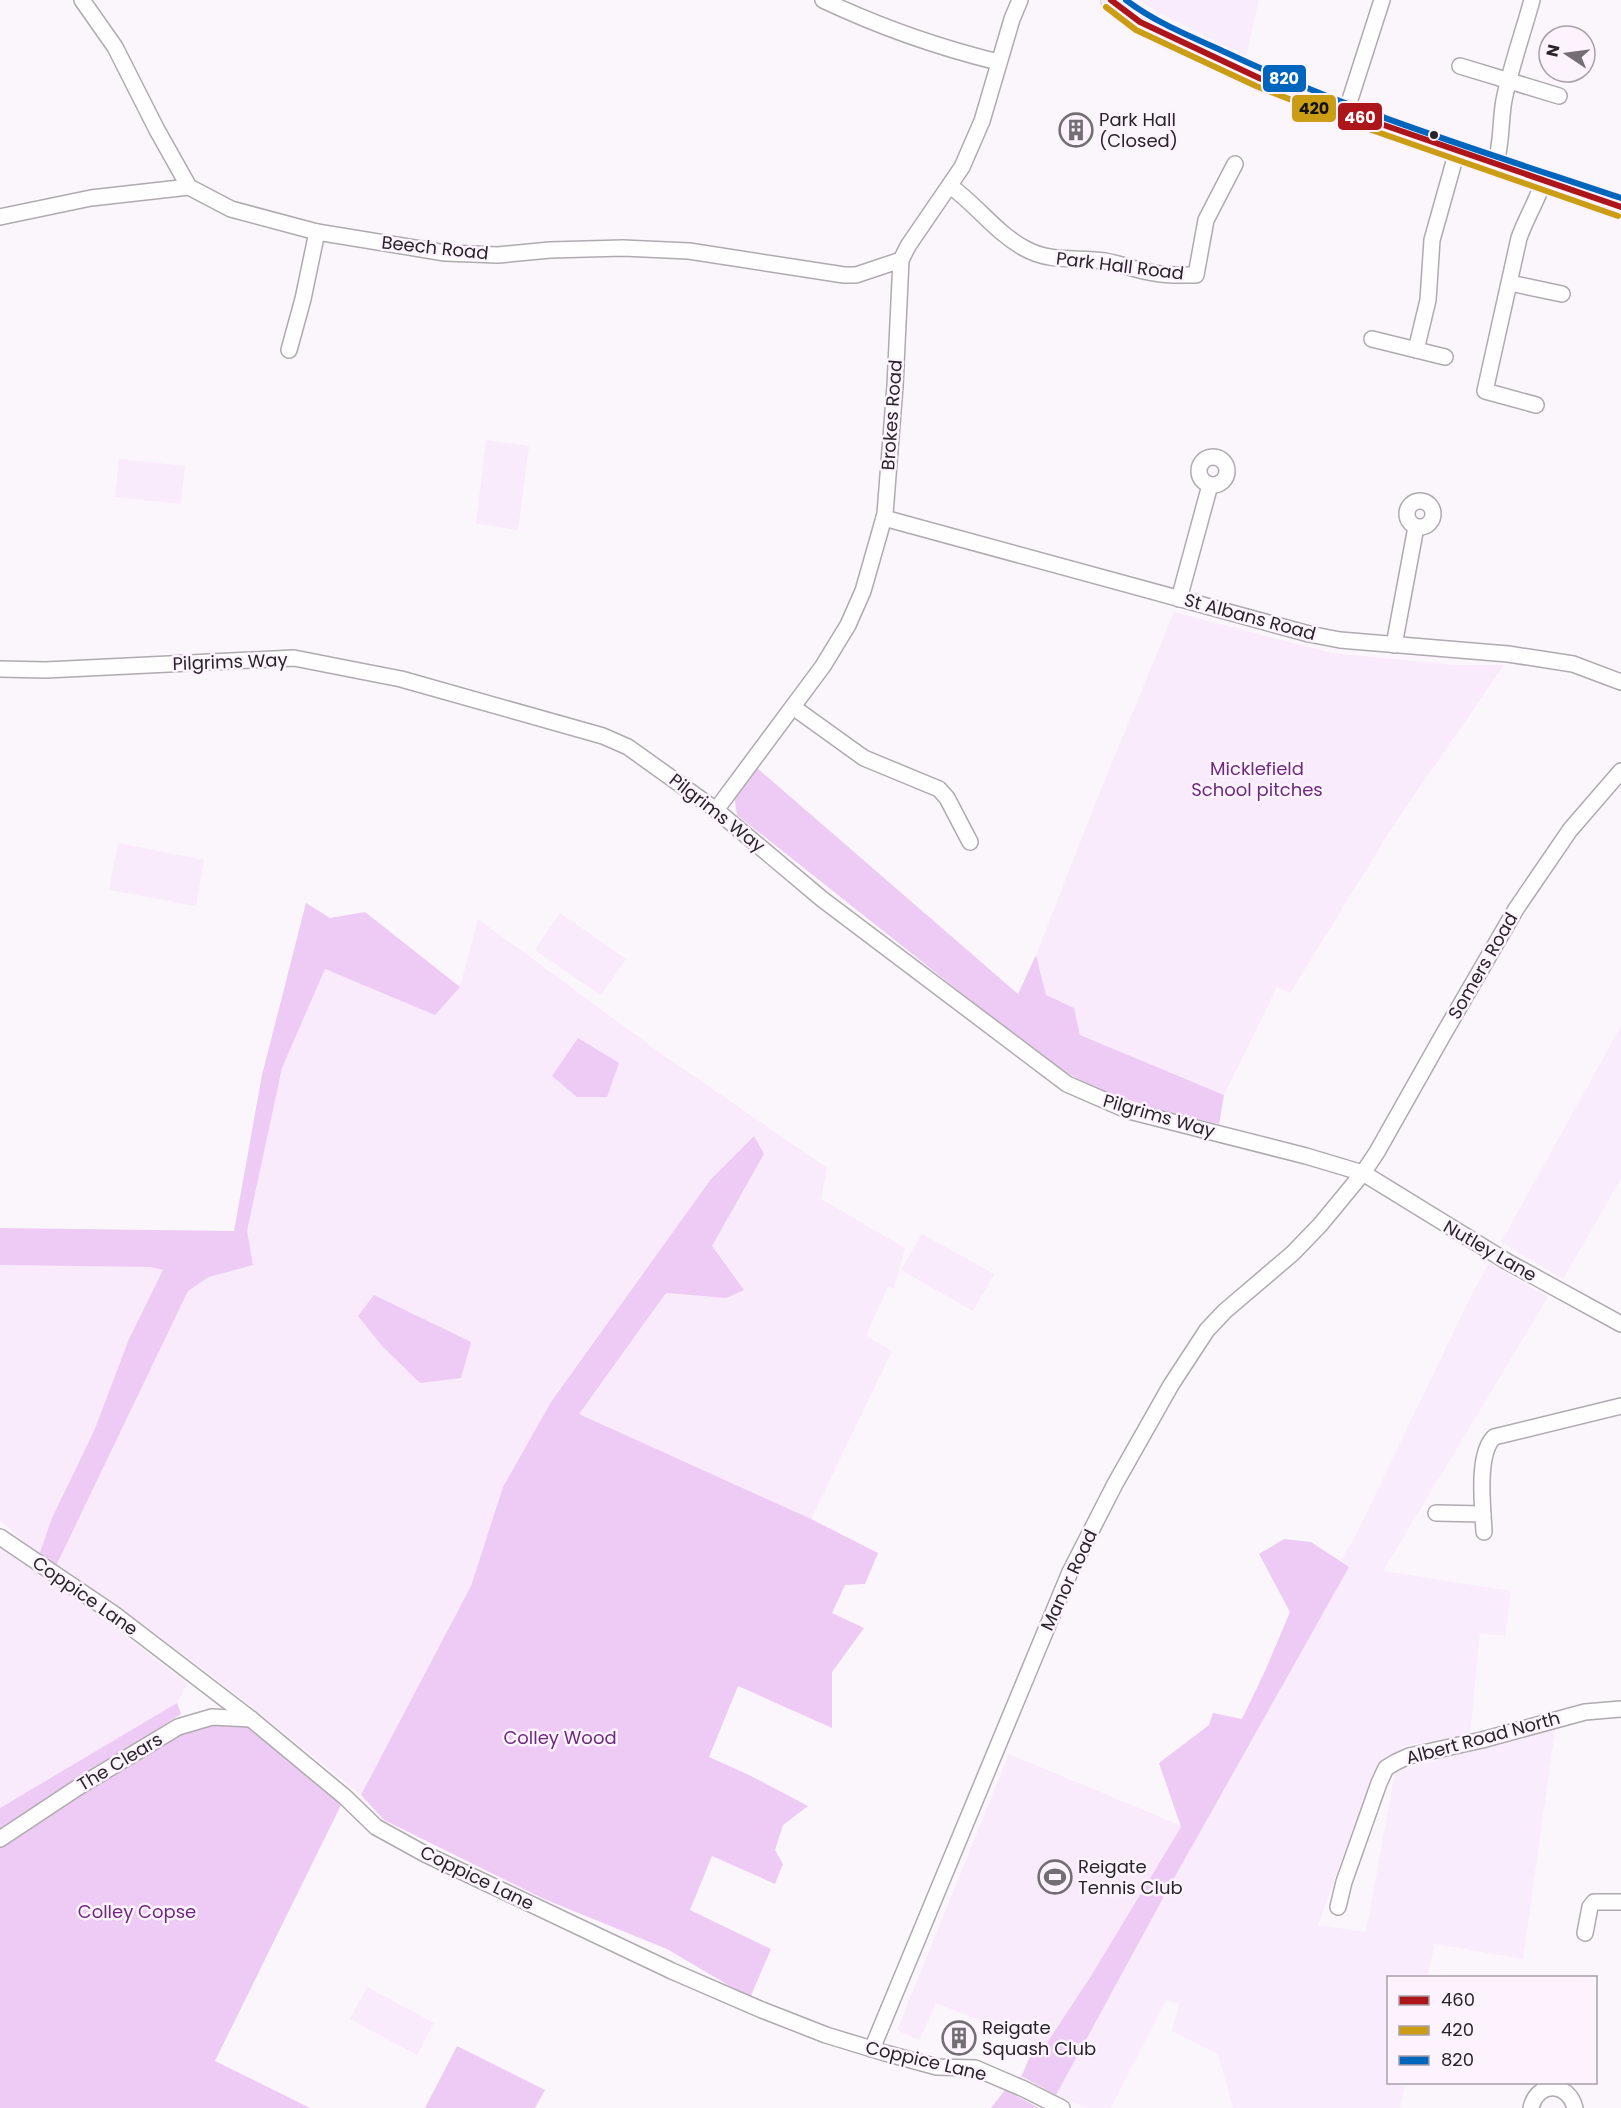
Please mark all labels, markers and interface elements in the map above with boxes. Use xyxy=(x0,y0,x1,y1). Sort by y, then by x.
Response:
north arrow xyxy=(1537,24,1597,84)
text: N xyxy=(1540,42,1565,59)
line badge: 820 xyxy=(1262,64,1307,93)
text: 820 xyxy=(1269,67,1299,90)
line badge: 420 xyxy=(1291,94,1337,123)
text: 420 xyxy=(1299,97,1329,120)
line badge: 460 xyxy=(1337,102,1383,131)
text: 460 xyxy=(1344,106,1376,129)
place label: Park Hall (Closed) xyxy=(1099,107,1178,153)
building icon: Park Hall (Closed) xyxy=(1058,112,1094,148)
unlabelled marker xyxy=(1428,129,1440,141)
street label: Beech Road xyxy=(380,229,490,266)
street label: Park Hall Road xyxy=(1055,245,1185,286)
street label: Brokes Road xyxy=(875,359,908,471)
street label: St Albans Road xyxy=(1182,587,1319,646)
street label: Pilgrims Way xyxy=(172,647,288,676)
park label: Micklefield School pitches xyxy=(1191,756,1323,802)
street label: Pilgrims Way xyxy=(664,767,770,858)
street label: Somers Road xyxy=(1442,908,1523,1024)
street label: Pilgrims Way xyxy=(1100,1088,1218,1143)
street label: Nutley Lane xyxy=(1439,1214,1541,1287)
street label: Manor Road xyxy=(1034,1525,1103,1634)
street label: Coppice Lane xyxy=(27,1550,143,1641)
street label: Albert Road North xyxy=(1403,1705,1563,1770)
park label: Colley Wood xyxy=(503,1725,617,1750)
street label: The Clears xyxy=(73,1726,167,1797)
street label: Coppice Lane xyxy=(416,1839,538,1916)
place label: Reigate Tennis Club xyxy=(1078,1854,1183,1900)
sports icon: Reigate Tennis Club xyxy=(1037,1859,1073,1895)
park label: Colley Copse xyxy=(78,1899,196,1924)
legend xyxy=(1387,1976,1597,2084)
text: 460 xyxy=(1441,1987,1475,2012)
place label: Reigate Squash Club xyxy=(982,2015,1096,2061)
text: 420 xyxy=(1441,2017,1474,2042)
building icon: Reigate Squash Club xyxy=(941,2020,977,2056)
street label: Coppice Lane xyxy=(863,2034,989,2087)
text: 820 xyxy=(1441,2047,1474,2072)

